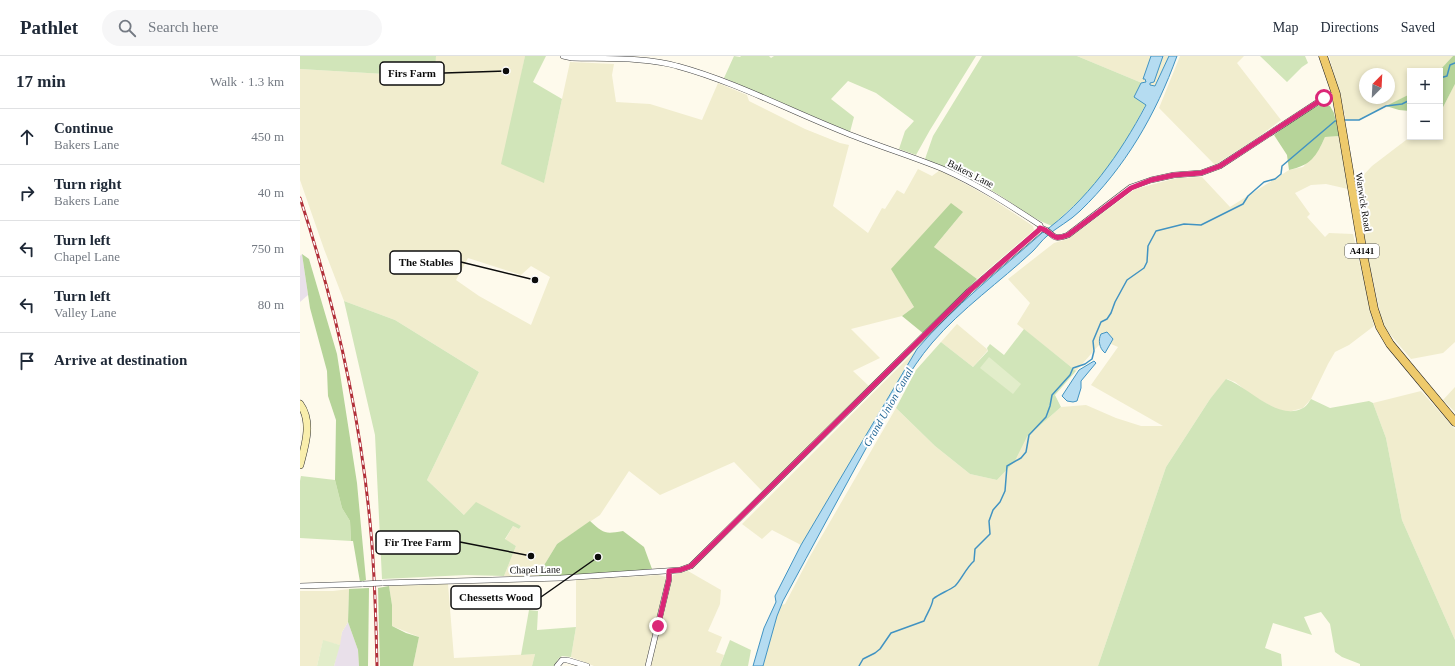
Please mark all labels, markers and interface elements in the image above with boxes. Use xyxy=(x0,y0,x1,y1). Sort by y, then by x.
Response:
search box xyxy=(102,10,382,46)
text: Pathlet xyxy=(20,17,78,38)
icon: search xyxy=(116,17,138,39)
text: Search here xyxy=(148,19,218,35)
text: Map xyxy=(1273,20,1298,35)
text: Directions xyxy=(1320,20,1379,35)
text: Saved xyxy=(1401,20,1435,35)
callout: Firs Farm xyxy=(380,62,444,85)
text: Firs Farm xyxy=(388,67,436,79)
north arrow xyxy=(1359,68,1395,104)
map controls xyxy=(1407,68,1443,140)
button: + xyxy=(1407,68,1443,104)
text: 17 min xyxy=(16,72,66,91)
text: Walk · 1.3 km xyxy=(210,74,284,89)
route start xyxy=(1315,89,1333,107)
button: − xyxy=(1407,104,1443,140)
text: Continue xyxy=(54,120,113,136)
icon: ahead xyxy=(16,126,38,148)
text: 450 m xyxy=(251,129,284,144)
text: Bakers Lane xyxy=(54,137,119,152)
street label: Bakers Lane xyxy=(946,157,996,190)
street label: Warwick Road xyxy=(1353,172,1374,232)
text: Turn right xyxy=(54,176,121,192)
icon: right xyxy=(16,182,38,204)
text: 40 m xyxy=(258,185,284,200)
text: Bakers Lane xyxy=(54,193,119,208)
text: Turn left xyxy=(54,232,111,248)
icon: left xyxy=(16,238,38,260)
text: 750 m xyxy=(251,241,284,256)
road number: A4141 xyxy=(1345,244,1379,258)
text: Chapel Lane xyxy=(54,249,120,264)
callout: The Stables xyxy=(390,251,461,274)
text: The Stables xyxy=(399,256,454,268)
text: Turn left xyxy=(54,288,111,304)
icon: left xyxy=(16,294,38,316)
text: 80 m xyxy=(258,297,284,312)
text: Valley Lane xyxy=(54,305,116,320)
icon: arrive xyxy=(16,350,38,372)
text: Arrive at destination xyxy=(54,352,187,368)
water label: Grand Union Canal xyxy=(861,366,915,448)
callout: Fir Tree Farm xyxy=(376,531,460,554)
text: Fir Tree Farm xyxy=(385,536,452,548)
street label: Chapel Lane xyxy=(510,564,561,575)
callout: Chessetts Wood xyxy=(451,586,541,609)
text: Chessetts Wood xyxy=(459,591,533,603)
route end xyxy=(649,617,667,635)

